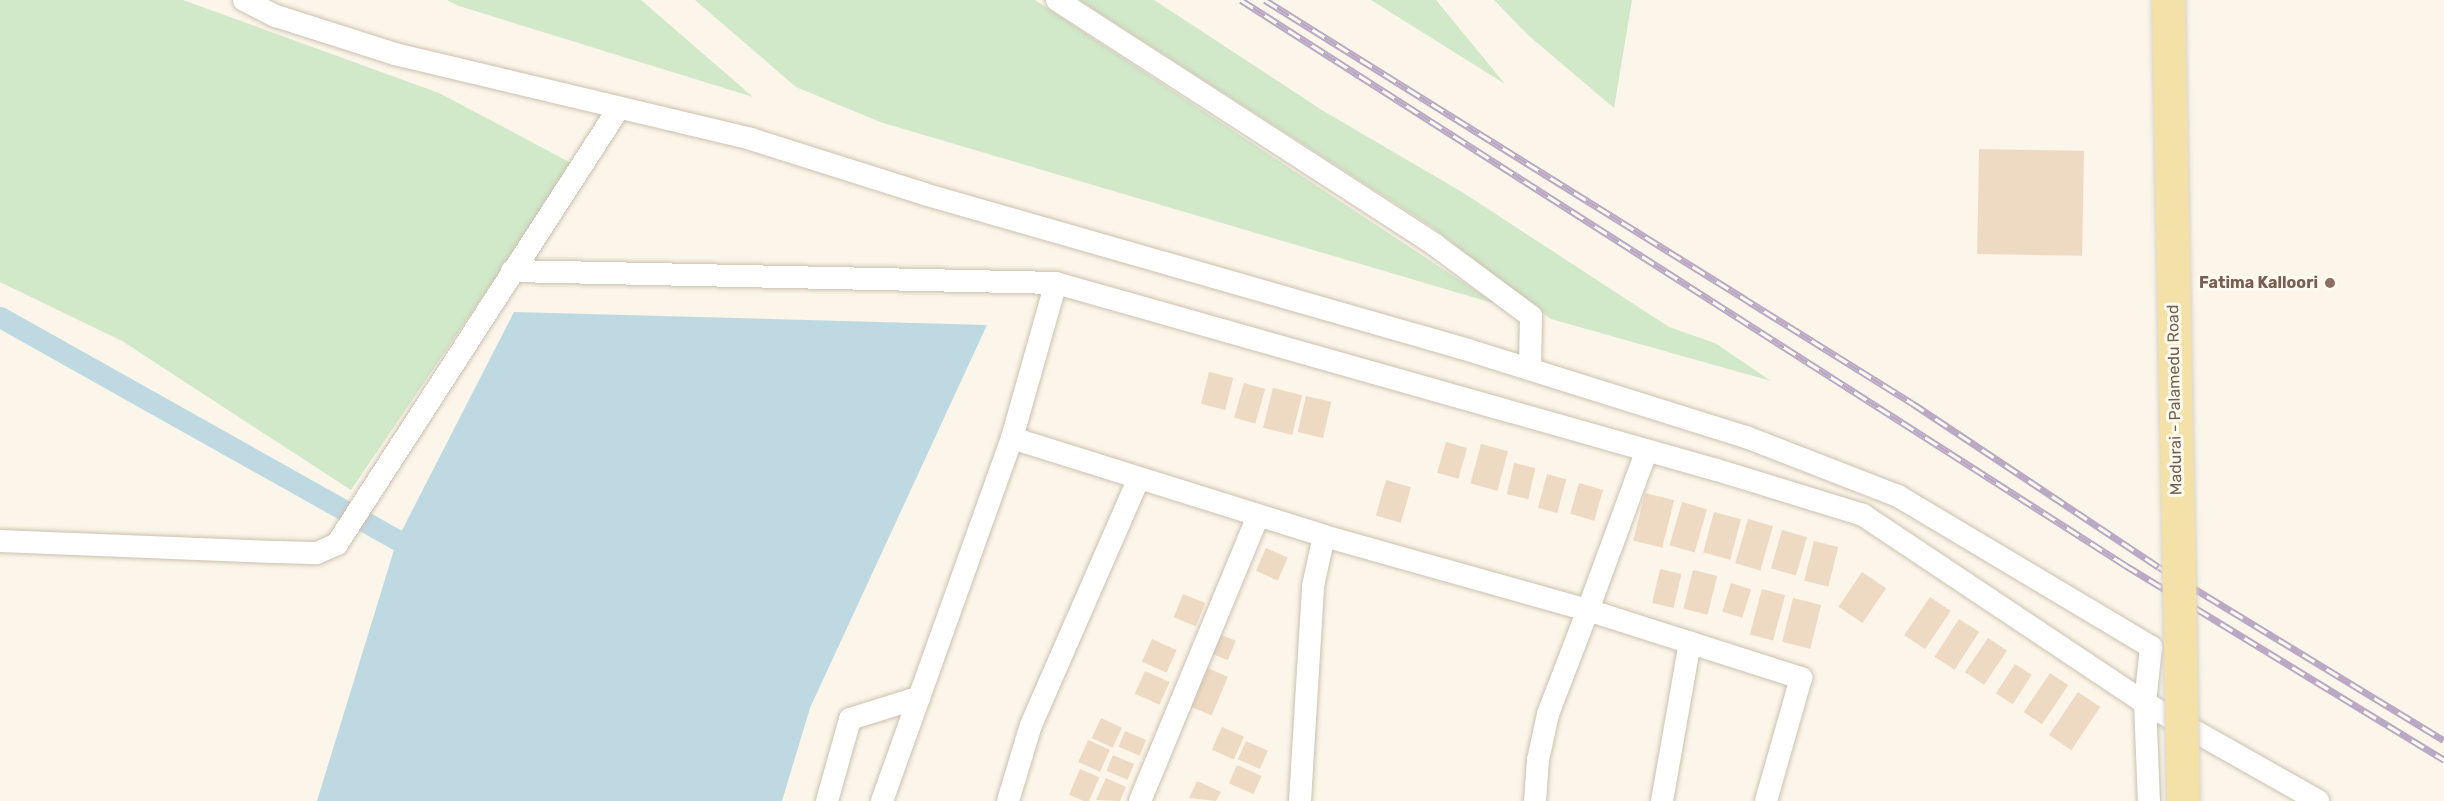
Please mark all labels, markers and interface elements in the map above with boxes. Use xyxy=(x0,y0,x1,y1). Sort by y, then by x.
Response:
place label: Fatima Kalloori xyxy=(2199,273,2318,293)
marker: Fatima Kalloori xyxy=(2323,276,2337,290)
street label: Madurai - Palamedu Road xyxy=(2164,304,2186,496)

